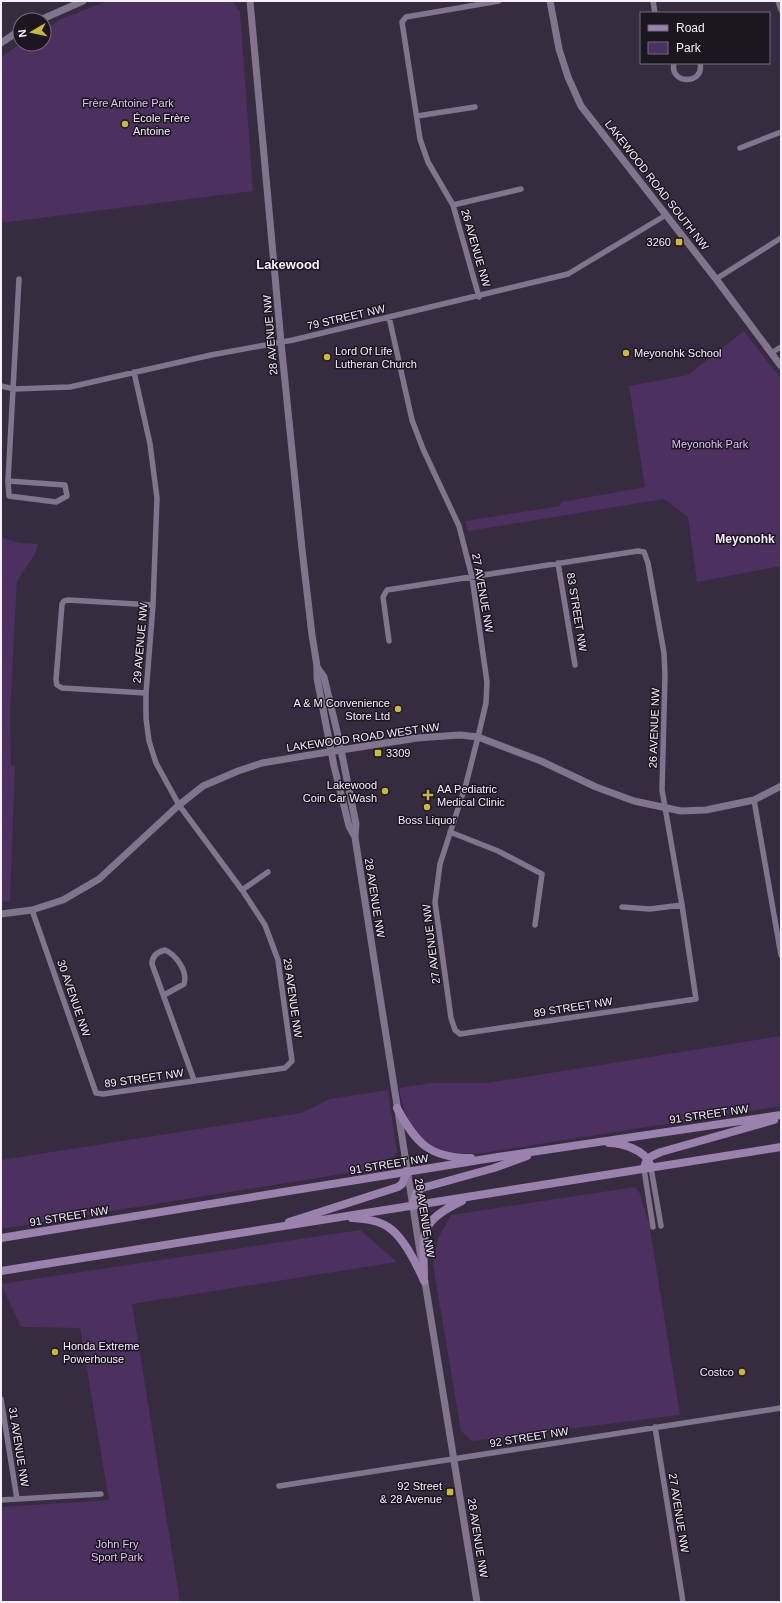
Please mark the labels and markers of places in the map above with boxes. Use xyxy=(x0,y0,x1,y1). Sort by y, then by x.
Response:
place label: École Frère Antoine xyxy=(133,112,190,137)
marker: École Frère Antoine xyxy=(120,119,130,129)
place label: 3260 xyxy=(647,236,671,248)
marker: 3260 xyxy=(674,237,684,247)
place label: Lord Of Life Lutheran Church xyxy=(335,345,417,370)
place label: Meyonohk School xyxy=(634,347,721,359)
marker: Meyonohk School xyxy=(621,348,631,358)
marker: Lord Of Life Lutheran Church xyxy=(322,352,332,362)
place label: A & M Convenience Store Ltd xyxy=(293,697,390,722)
marker: A & M Convenience Store Ltd xyxy=(393,704,403,714)
place label: 3309 xyxy=(386,747,410,759)
marker: 3309 xyxy=(373,748,383,758)
place label: Lakewood Coin Car Wash xyxy=(303,779,377,804)
place label: AA Pediatric Medical Clinic xyxy=(437,783,505,808)
marker: Lakewood Coin Car Wash xyxy=(380,786,390,796)
marker: AA Pediatric Medical Clinic xyxy=(422,789,434,801)
marker: Boss Liquor xyxy=(422,802,432,812)
place label: Boss Liquor xyxy=(398,814,456,826)
place label: Honda Extreme Powerhouse xyxy=(63,1340,139,1365)
marker: Honda Extreme Powerhouse xyxy=(50,1347,60,1357)
place label: Costco xyxy=(700,1366,734,1378)
marker: Costco xyxy=(737,1367,747,1377)
place label: 92 Street & 28 Avenue xyxy=(380,1480,442,1505)
marker: 92 Street & 28 Avenue xyxy=(445,1487,455,1497)

